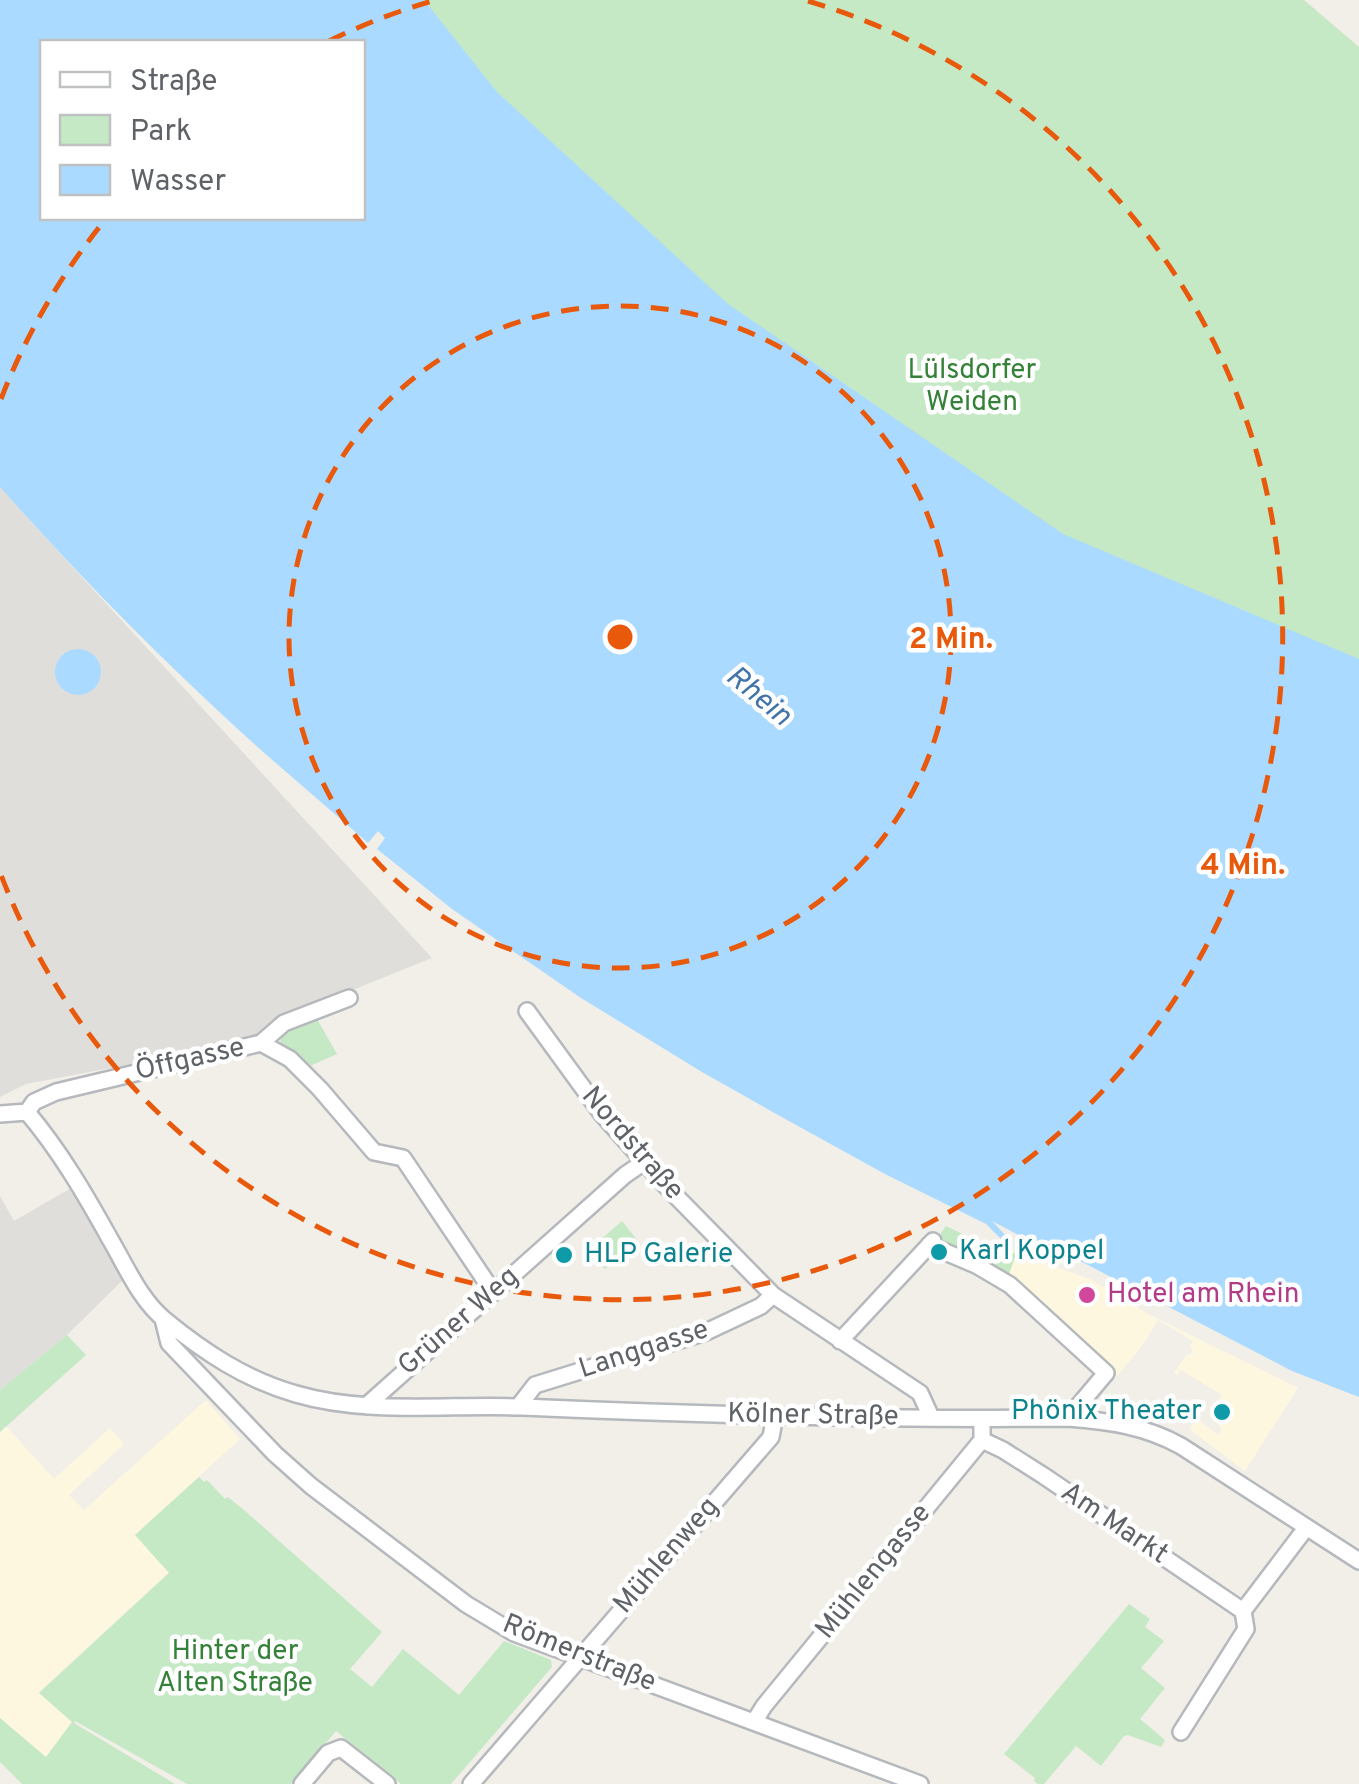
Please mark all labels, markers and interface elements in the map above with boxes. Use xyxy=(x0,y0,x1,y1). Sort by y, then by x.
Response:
legend xyxy=(40,40,365,220)
text: Straße xyxy=(130,64,217,101)
text: Park xyxy=(130,114,192,151)
text: Wasser xyxy=(130,164,227,201)
park label: Lülsdorfer Weiden xyxy=(908,353,1037,421)
centre of rings xyxy=(602,619,638,655)
text: 2 Min. xyxy=(909,622,993,659)
water label: Rhein xyxy=(717,659,799,735)
text: 4 Min. xyxy=(1201,848,1285,885)
street label: Öffgasse xyxy=(131,1028,248,1090)
street label: Nordstraße xyxy=(573,1080,691,1208)
place label: Karl Koppel xyxy=(959,1234,1104,1270)
place label: HLP Galerie xyxy=(584,1237,733,1273)
marker: Karl Koppel xyxy=(928,1241,950,1263)
marker: HLP Galerie xyxy=(553,1244,575,1266)
street label: Grüner Weg xyxy=(391,1260,527,1384)
place label: Hotel am Rhein xyxy=(1107,1277,1299,1313)
marker: Hotel am Rhein xyxy=(1076,1284,1098,1306)
street label: Langgasse xyxy=(575,1312,713,1388)
place label: Phönix Theater xyxy=(1011,1394,1202,1430)
street label: Kölner Straße xyxy=(727,1397,899,1435)
marker: Phönix Theater xyxy=(1211,1401,1233,1423)
street label: Am Markt xyxy=(1053,1475,1175,1573)
street label: Mühlenweg xyxy=(606,1490,728,1622)
street label: Mühlengasse xyxy=(808,1497,940,1647)
street label: Römerstraße xyxy=(497,1607,661,1701)
park label: Hinter der Alten Straße xyxy=(157,1634,313,1702)

